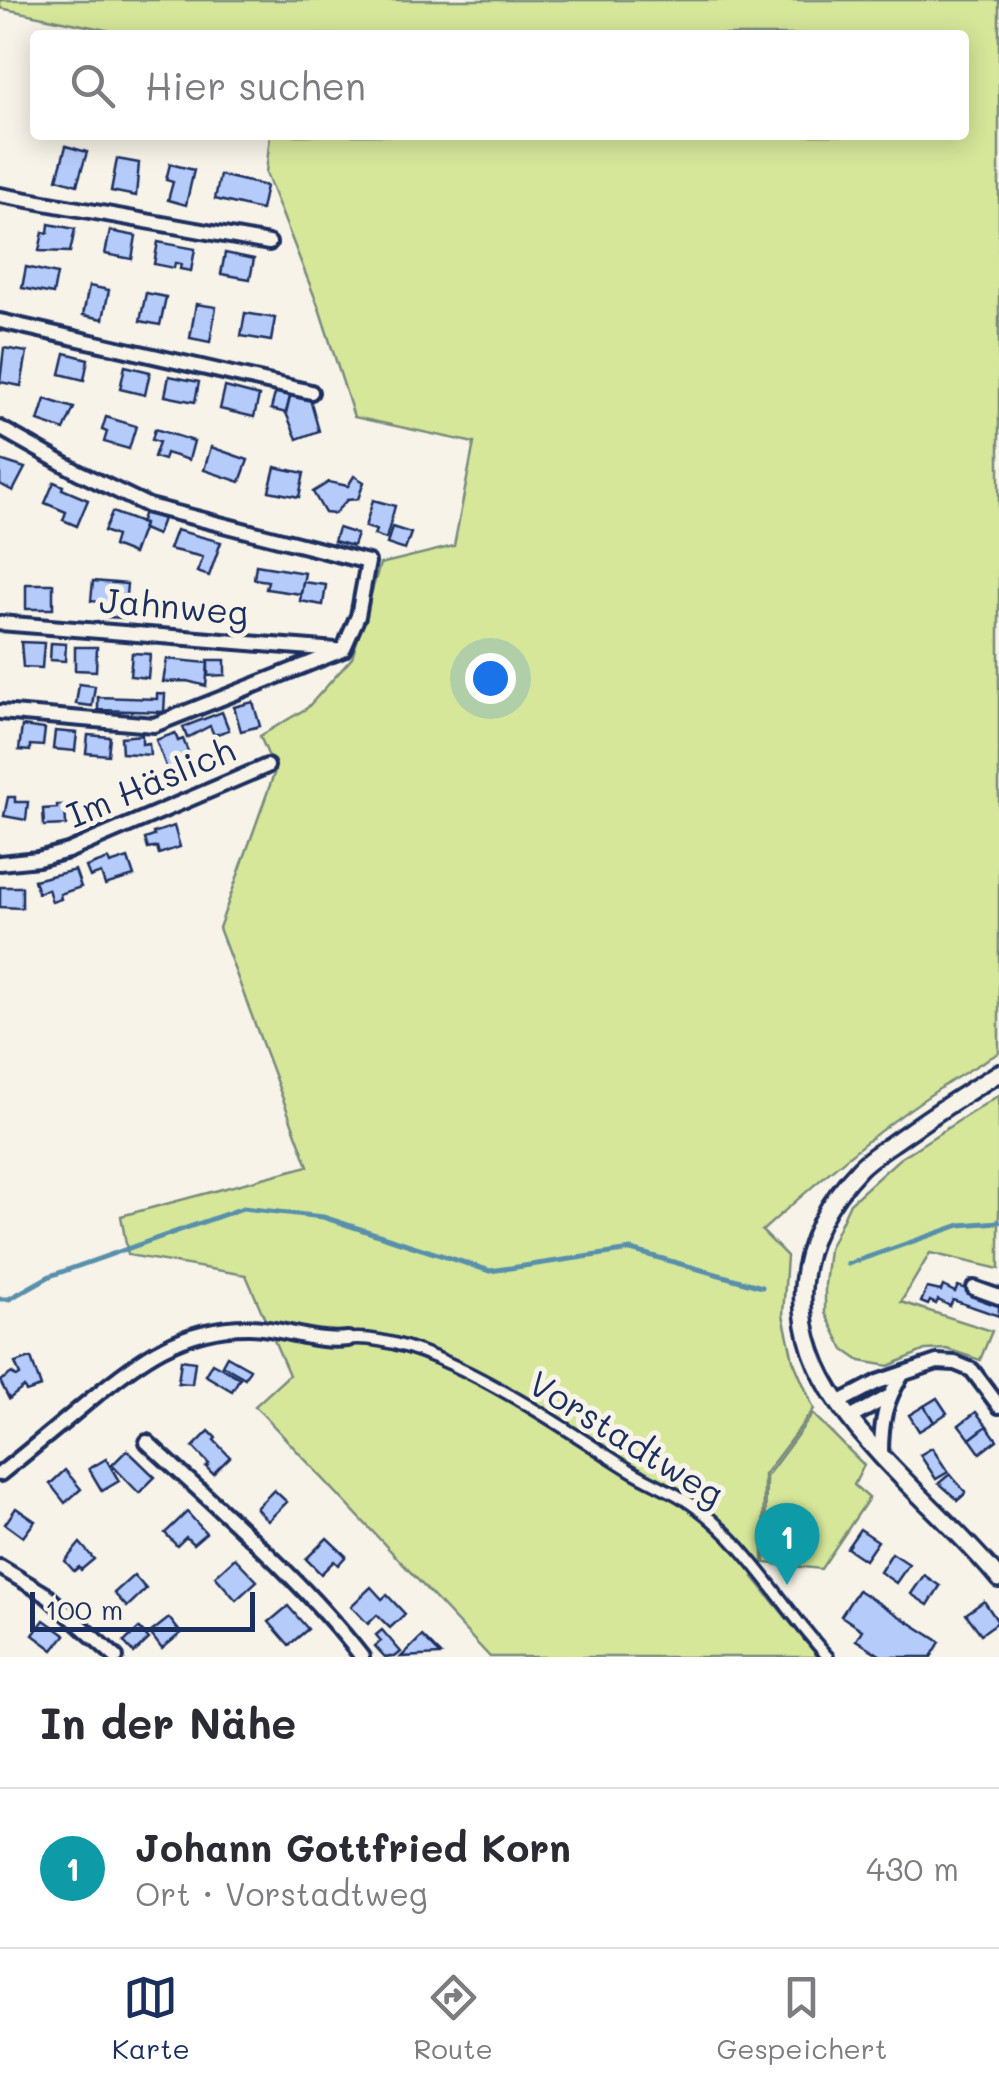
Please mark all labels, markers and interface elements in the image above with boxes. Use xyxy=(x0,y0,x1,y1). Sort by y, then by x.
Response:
search box xyxy=(30,30,969,140)
icon: search xyxy=(65,58,120,113)
text: Hier suchen xyxy=(145,60,366,110)
street label: Jahnweg xyxy=(98,576,251,634)
your location xyxy=(465,653,516,704)
street label: Im Häslich xyxy=(59,725,241,837)
street label: Vorstadtweg xyxy=(521,1359,733,1516)
pin: 1 xyxy=(754,1502,820,1585)
scale bar xyxy=(30,1587,255,1632)
text: 100 m xyxy=(45,1591,123,1627)
text: In der Nähe xyxy=(40,1695,296,1750)
text: Johann Gottfried Korn xyxy=(135,1822,571,1872)
text: 1 xyxy=(65,1847,80,1889)
text: 430 m xyxy=(866,1847,959,1889)
text: Ort · Vorstadtweg xyxy=(135,1872,428,1914)
tab: Karte xyxy=(112,1970,190,2066)
tab: Route xyxy=(413,1970,493,2066)
tab: Gespeichert xyxy=(716,1970,887,2066)

